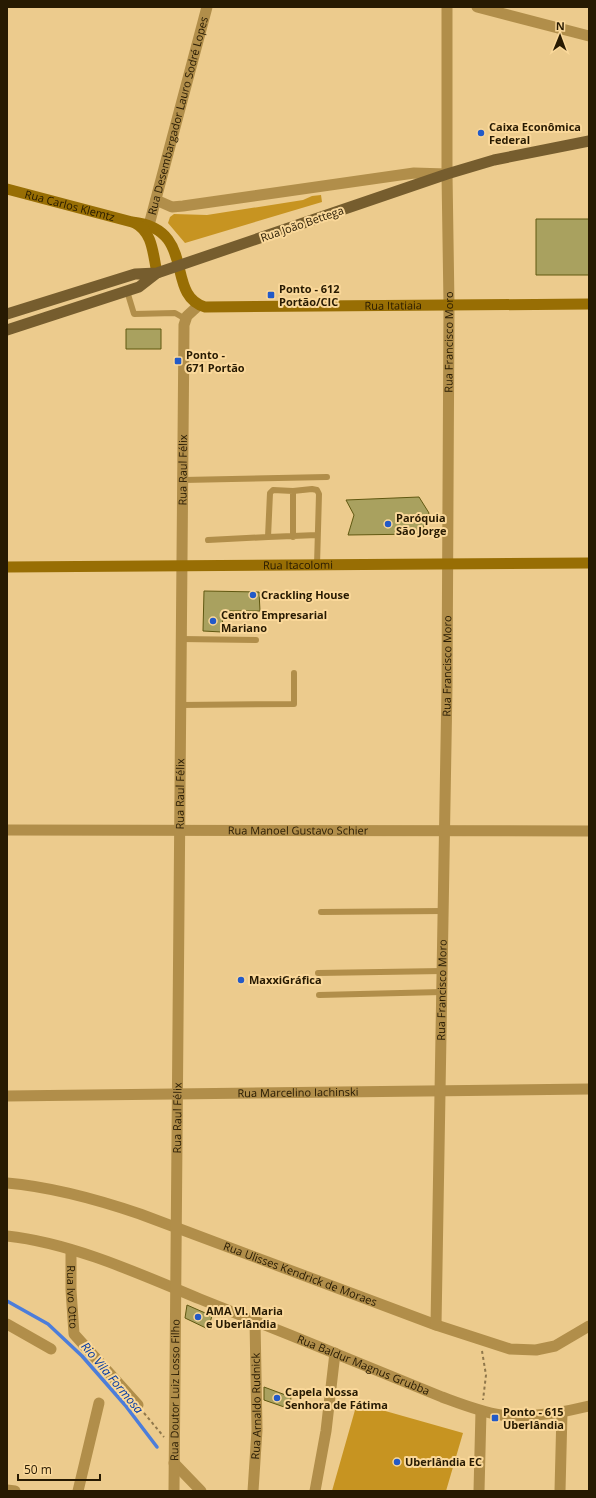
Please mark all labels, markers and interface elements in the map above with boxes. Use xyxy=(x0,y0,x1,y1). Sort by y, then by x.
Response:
street label: Rua Desembargador Lauro Sodré Lopes xyxy=(144,15,211,216)
north arrow xyxy=(540,16,580,56)
text: N xyxy=(556,18,565,33)
place label: Caixa Econômica Federal xyxy=(489,119,581,147)
marker: Caixa Econômica Federal xyxy=(476,128,486,138)
street label: Rua Carlos Klemtz xyxy=(23,186,117,224)
street label: Rua João Bettega xyxy=(258,202,345,245)
place label: Ponto - 612 Portão/CIC xyxy=(279,281,340,309)
marker: Ponto - 612 Portão/CIC xyxy=(266,290,276,300)
street label: Rua Francisco Moro xyxy=(441,291,456,393)
street label: Rua Itatiaia xyxy=(364,297,422,313)
place label: Ponto - 671 Portão xyxy=(186,347,245,375)
marker: Ponto - 671 Portão xyxy=(173,356,183,366)
street label: Rua Raul Félix xyxy=(174,434,190,506)
place label: Paróquia São Jorge xyxy=(396,510,447,538)
marker: Paróquia São Jorge xyxy=(383,519,393,529)
street label: Rua Itacolomi xyxy=(263,557,333,572)
place label: Crackling House xyxy=(261,587,350,602)
marker: Crackling House xyxy=(248,590,258,600)
place label: Centro Empresarial Mariano xyxy=(221,607,327,635)
street label: Rua Francisco Moro xyxy=(438,615,454,717)
marker: Centro Empresarial Mariano xyxy=(208,616,218,626)
street label: Rua Raul Félix xyxy=(172,758,187,830)
street label: Rua Manoel Gustavo Schier xyxy=(228,822,369,838)
street label: Rua Francisco Moro xyxy=(433,939,450,1041)
place label: MaxxiGráfica xyxy=(249,972,322,987)
marker: MaxxiGráfica xyxy=(236,975,246,985)
street label: Rua Raul Félix xyxy=(169,1082,185,1154)
street label: Rua Marcelino Iachinski xyxy=(237,1084,359,1100)
street label: Rua Ulisses Kendrick de Moraes xyxy=(221,1238,379,1309)
street label: Rua Ivo Otto xyxy=(64,1265,82,1330)
place label: AMA Vl. Maria e Uberlândia xyxy=(206,1303,283,1331)
marker: AMA Vl. Maria e Uberlândia xyxy=(193,1312,203,1322)
street label: Rua Doutor Luiz Losso Filho xyxy=(166,1319,182,1461)
street label: Rua Baldur Magnus Grubba xyxy=(295,1331,432,1398)
water label: Rio Vila Formosa xyxy=(77,1338,148,1417)
street label: Rua Arnaldo Rudnick xyxy=(247,1352,264,1460)
place label: Capela Nossa Senhora de Fátima xyxy=(285,1384,388,1412)
marker: Capela Nossa Senhora de Fátima xyxy=(272,1393,282,1403)
place label: Ponto - 615 Uberlândia xyxy=(503,1404,564,1432)
marker: Ponto - 615 Uberlândia xyxy=(490,1413,500,1423)
place label: Uberlândia EC xyxy=(405,1454,482,1469)
scale bar xyxy=(18,1456,100,1482)
marker: Uberlândia EC xyxy=(392,1457,402,1467)
text: 50 m xyxy=(24,1461,52,1478)

